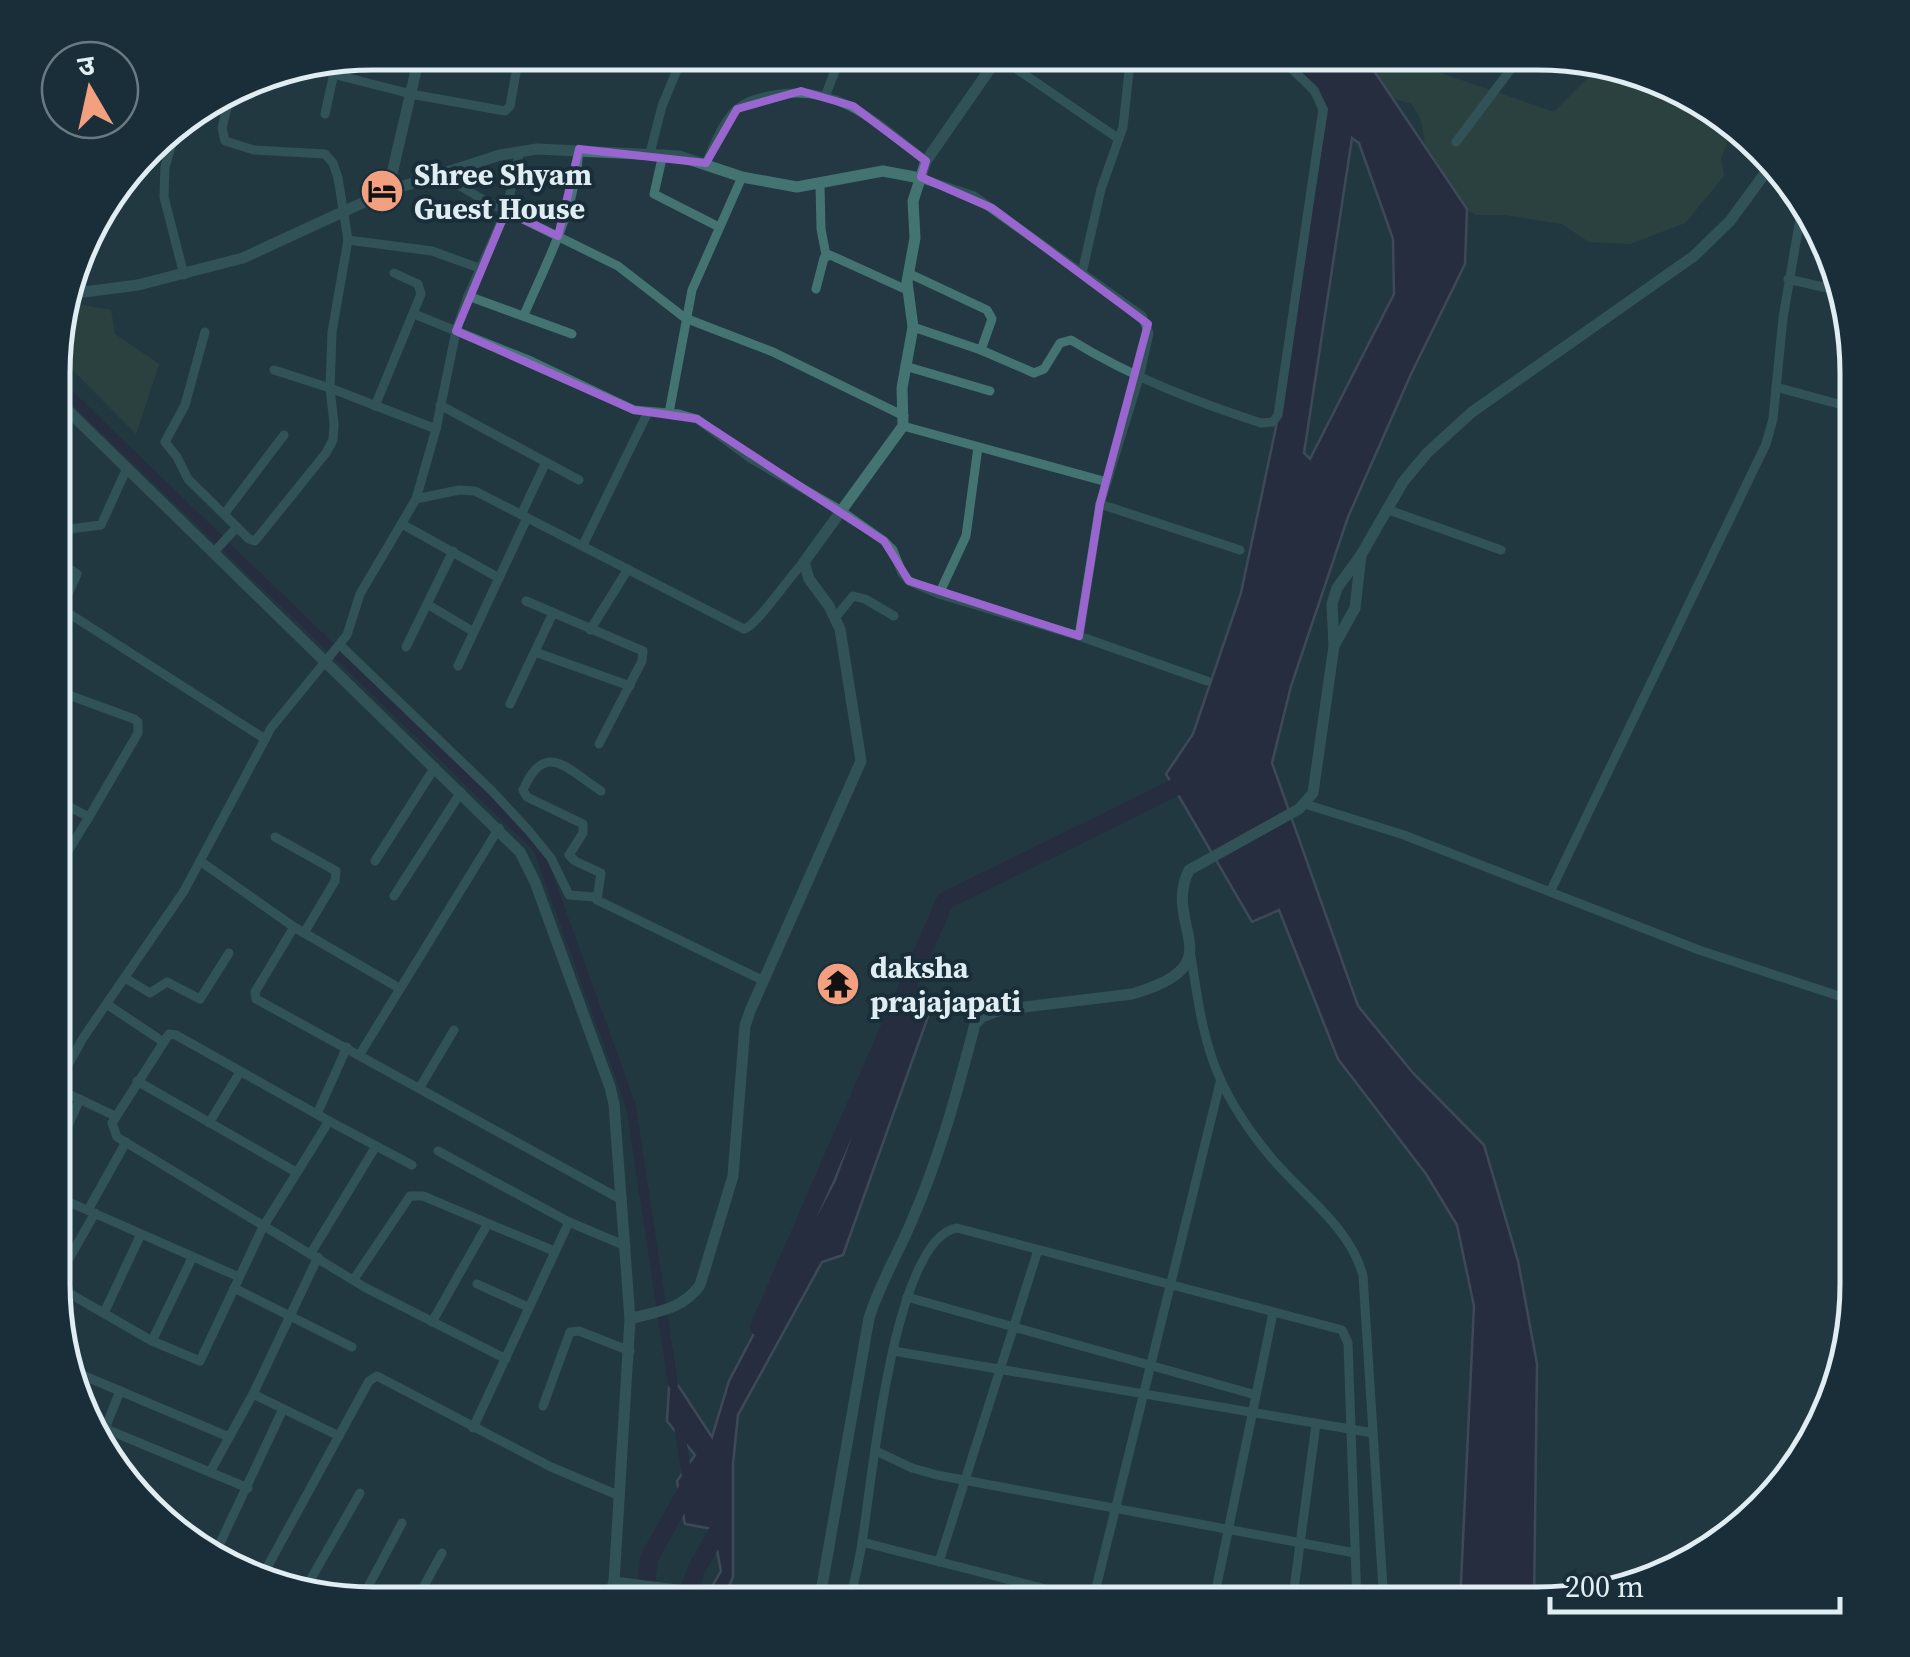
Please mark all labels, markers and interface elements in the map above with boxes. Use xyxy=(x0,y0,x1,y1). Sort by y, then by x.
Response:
north arrow xyxy=(40,40,140,140)
text: उ xyxy=(75,45,98,85)
place label: Shree Shyam Guest House xyxy=(414,154,592,229)
hotel icon: Shree Shyam Guest House xyxy=(359,168,405,214)
place label: daksha prajajapati xyxy=(870,947,1021,1022)
temple icon: daksha prajajapati xyxy=(815,961,861,1007)
scale bar xyxy=(1550,1552,1840,1614)
text: 200 m xyxy=(1565,1566,1644,1607)

